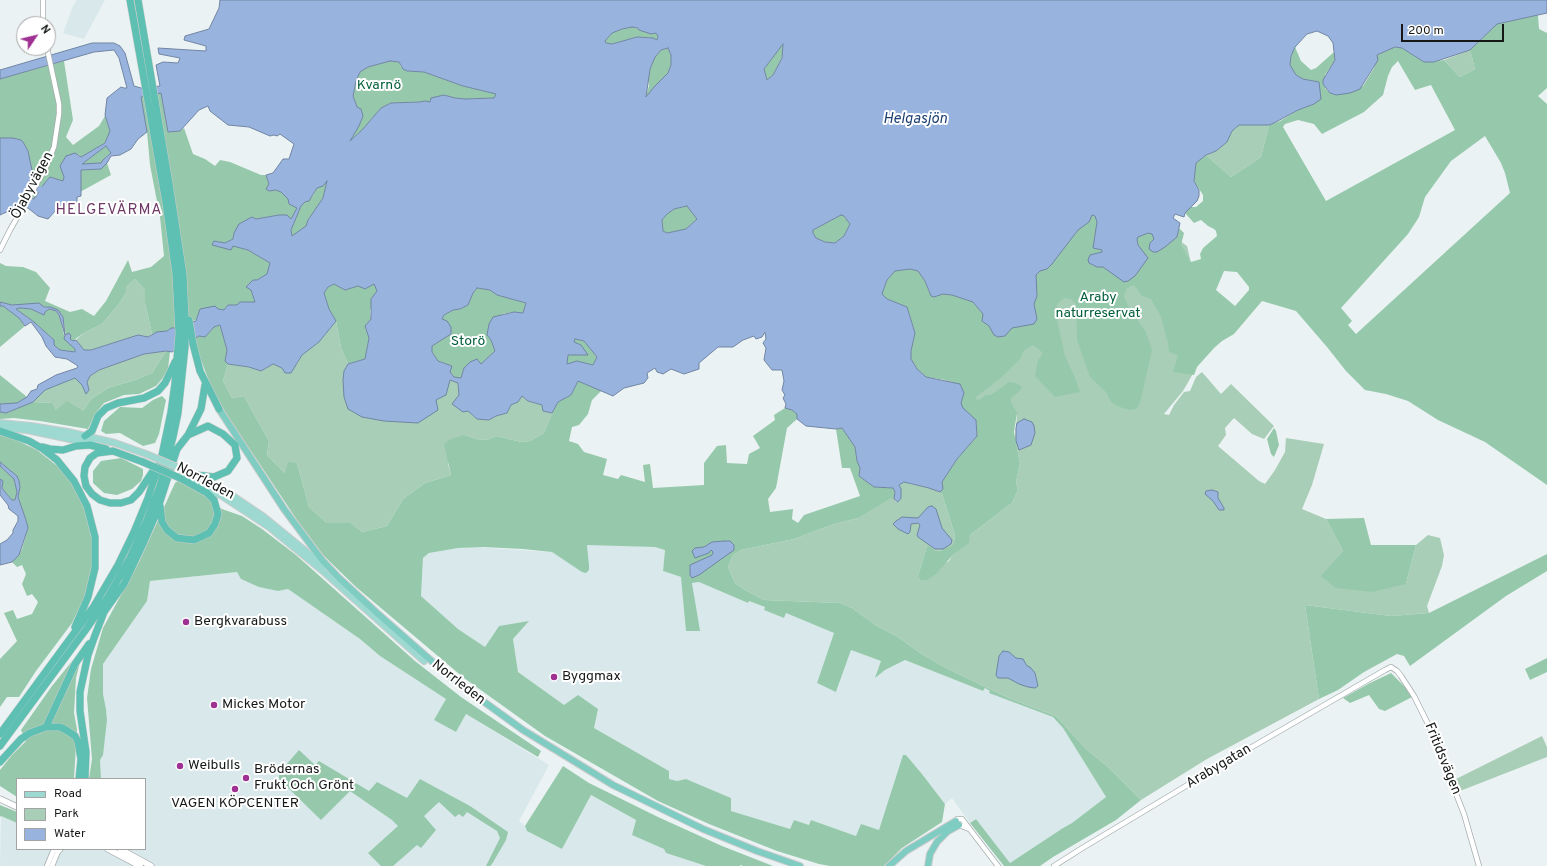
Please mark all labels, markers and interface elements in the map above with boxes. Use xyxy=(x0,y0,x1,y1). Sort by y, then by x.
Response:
north arrow xyxy=(16,16,56,56)
scale bar xyxy=(1403,16,1506,42)
text: N xyxy=(37,22,53,37)
text: 200 m xyxy=(1408,23,1444,39)
park label: Kvarnö xyxy=(357,78,401,94)
water label: Helgasjön xyxy=(883,111,947,129)
street label: Öjabyvägen xyxy=(8,149,58,223)
district label: HELGEVÄRMA xyxy=(56,202,162,220)
park label: Araby naturreservat xyxy=(1056,290,1140,322)
park label: Storö xyxy=(451,334,485,350)
street label: Norrleden xyxy=(173,460,237,504)
place label: Bergkvarabuss xyxy=(194,614,287,630)
marker: Bergkvarabuss xyxy=(181,617,191,627)
street label: Norrleden xyxy=(428,657,488,709)
place label: Byggmax xyxy=(562,669,621,685)
marker: Byggmax xyxy=(549,672,559,682)
place label: Mickes Motor xyxy=(222,697,305,713)
marker: Mickes Motor xyxy=(209,700,219,710)
street label: Fritidsvägen xyxy=(1420,721,1464,797)
street label: Arabygatan xyxy=(1183,741,1255,793)
place label: Weibulls xyxy=(188,758,240,774)
marker: Weibulls xyxy=(175,761,185,771)
place label: Brödernas Frukt Och Grönt xyxy=(254,762,354,794)
marker: Brödernas Frukt Och Grönt xyxy=(241,773,251,783)
legend xyxy=(16,778,146,850)
marker: VAGEN KÖPCENTER xyxy=(230,784,240,794)
text: Road xyxy=(54,786,82,802)
place label: VAGEN KÖPCENTER xyxy=(171,796,299,812)
text: Park xyxy=(54,806,79,822)
text: Water xyxy=(54,826,86,842)

